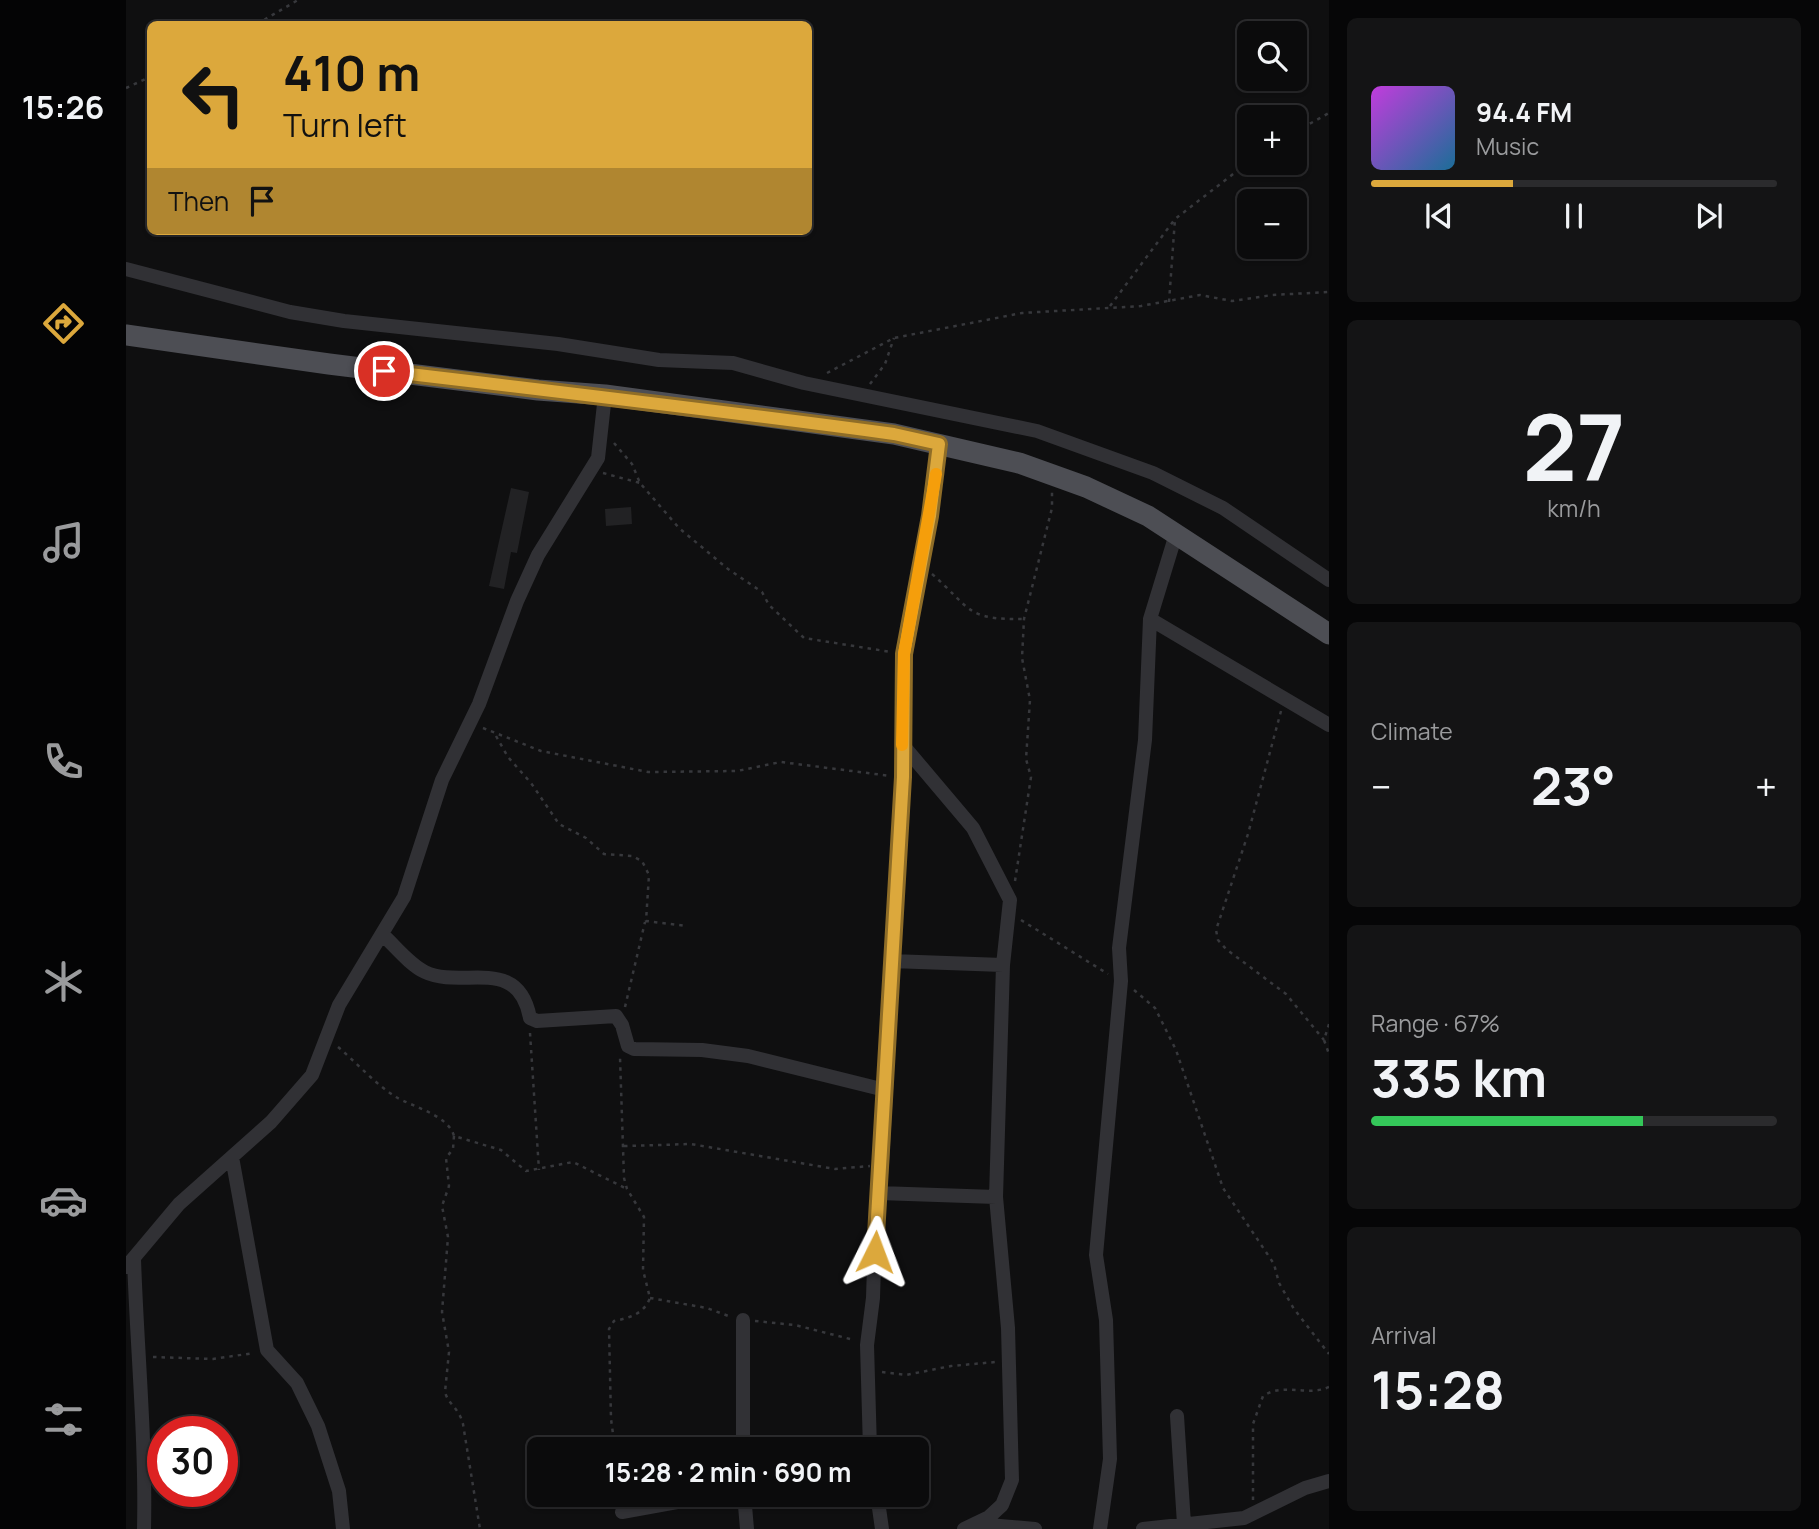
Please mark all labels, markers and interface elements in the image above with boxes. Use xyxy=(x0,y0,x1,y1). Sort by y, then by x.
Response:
map controls xyxy=(1237,21,1307,259)
button: search xyxy=(1237,21,1307,91)
text: 410 m xyxy=(283,39,420,106)
icon: left xyxy=(168,49,259,140)
text: 15:26 xyxy=(22,85,104,129)
text: 94.4 FM xyxy=(1476,94,1572,130)
text: Turn left xyxy=(283,103,407,147)
button: + xyxy=(1237,105,1307,175)
text: Music xyxy=(1476,130,1539,162)
icon: arrive xyxy=(243,182,281,220)
text: Then xyxy=(168,183,229,219)
button: − xyxy=(1237,189,1307,259)
icon: previous xyxy=(1420,197,1458,235)
icon: pause xyxy=(1555,197,1593,235)
icon: next xyxy=(1690,197,1728,235)
icon: directions xyxy=(39,299,88,348)
pin xyxy=(354,341,414,401)
icon: arrive xyxy=(365,352,403,390)
text: 27 xyxy=(1523,384,1625,508)
text: km/h xyxy=(1547,492,1601,524)
icon: music xyxy=(39,518,88,567)
text: Climate xyxy=(1371,715,1453,747)
icon: phone xyxy=(39,737,88,786)
text: 23° xyxy=(1531,750,1616,821)
text: − xyxy=(1371,760,1392,812)
text: + xyxy=(1755,760,1777,812)
icon: climate xyxy=(39,957,88,1006)
text: Range · 67% xyxy=(1371,1007,1500,1039)
text: 335 km xyxy=(1371,1042,1547,1113)
icon: car xyxy=(39,1176,88,1225)
position arrow xyxy=(838,1215,912,1289)
text: Arrival xyxy=(1371,1319,1437,1351)
text: 15:28 xyxy=(1371,1354,1505,1425)
icon: filters xyxy=(39,1395,88,1444)
speed limit sign: 30 xyxy=(147,1416,238,1507)
text: 15:28 · 2 min · 690 m xyxy=(605,1454,851,1490)

